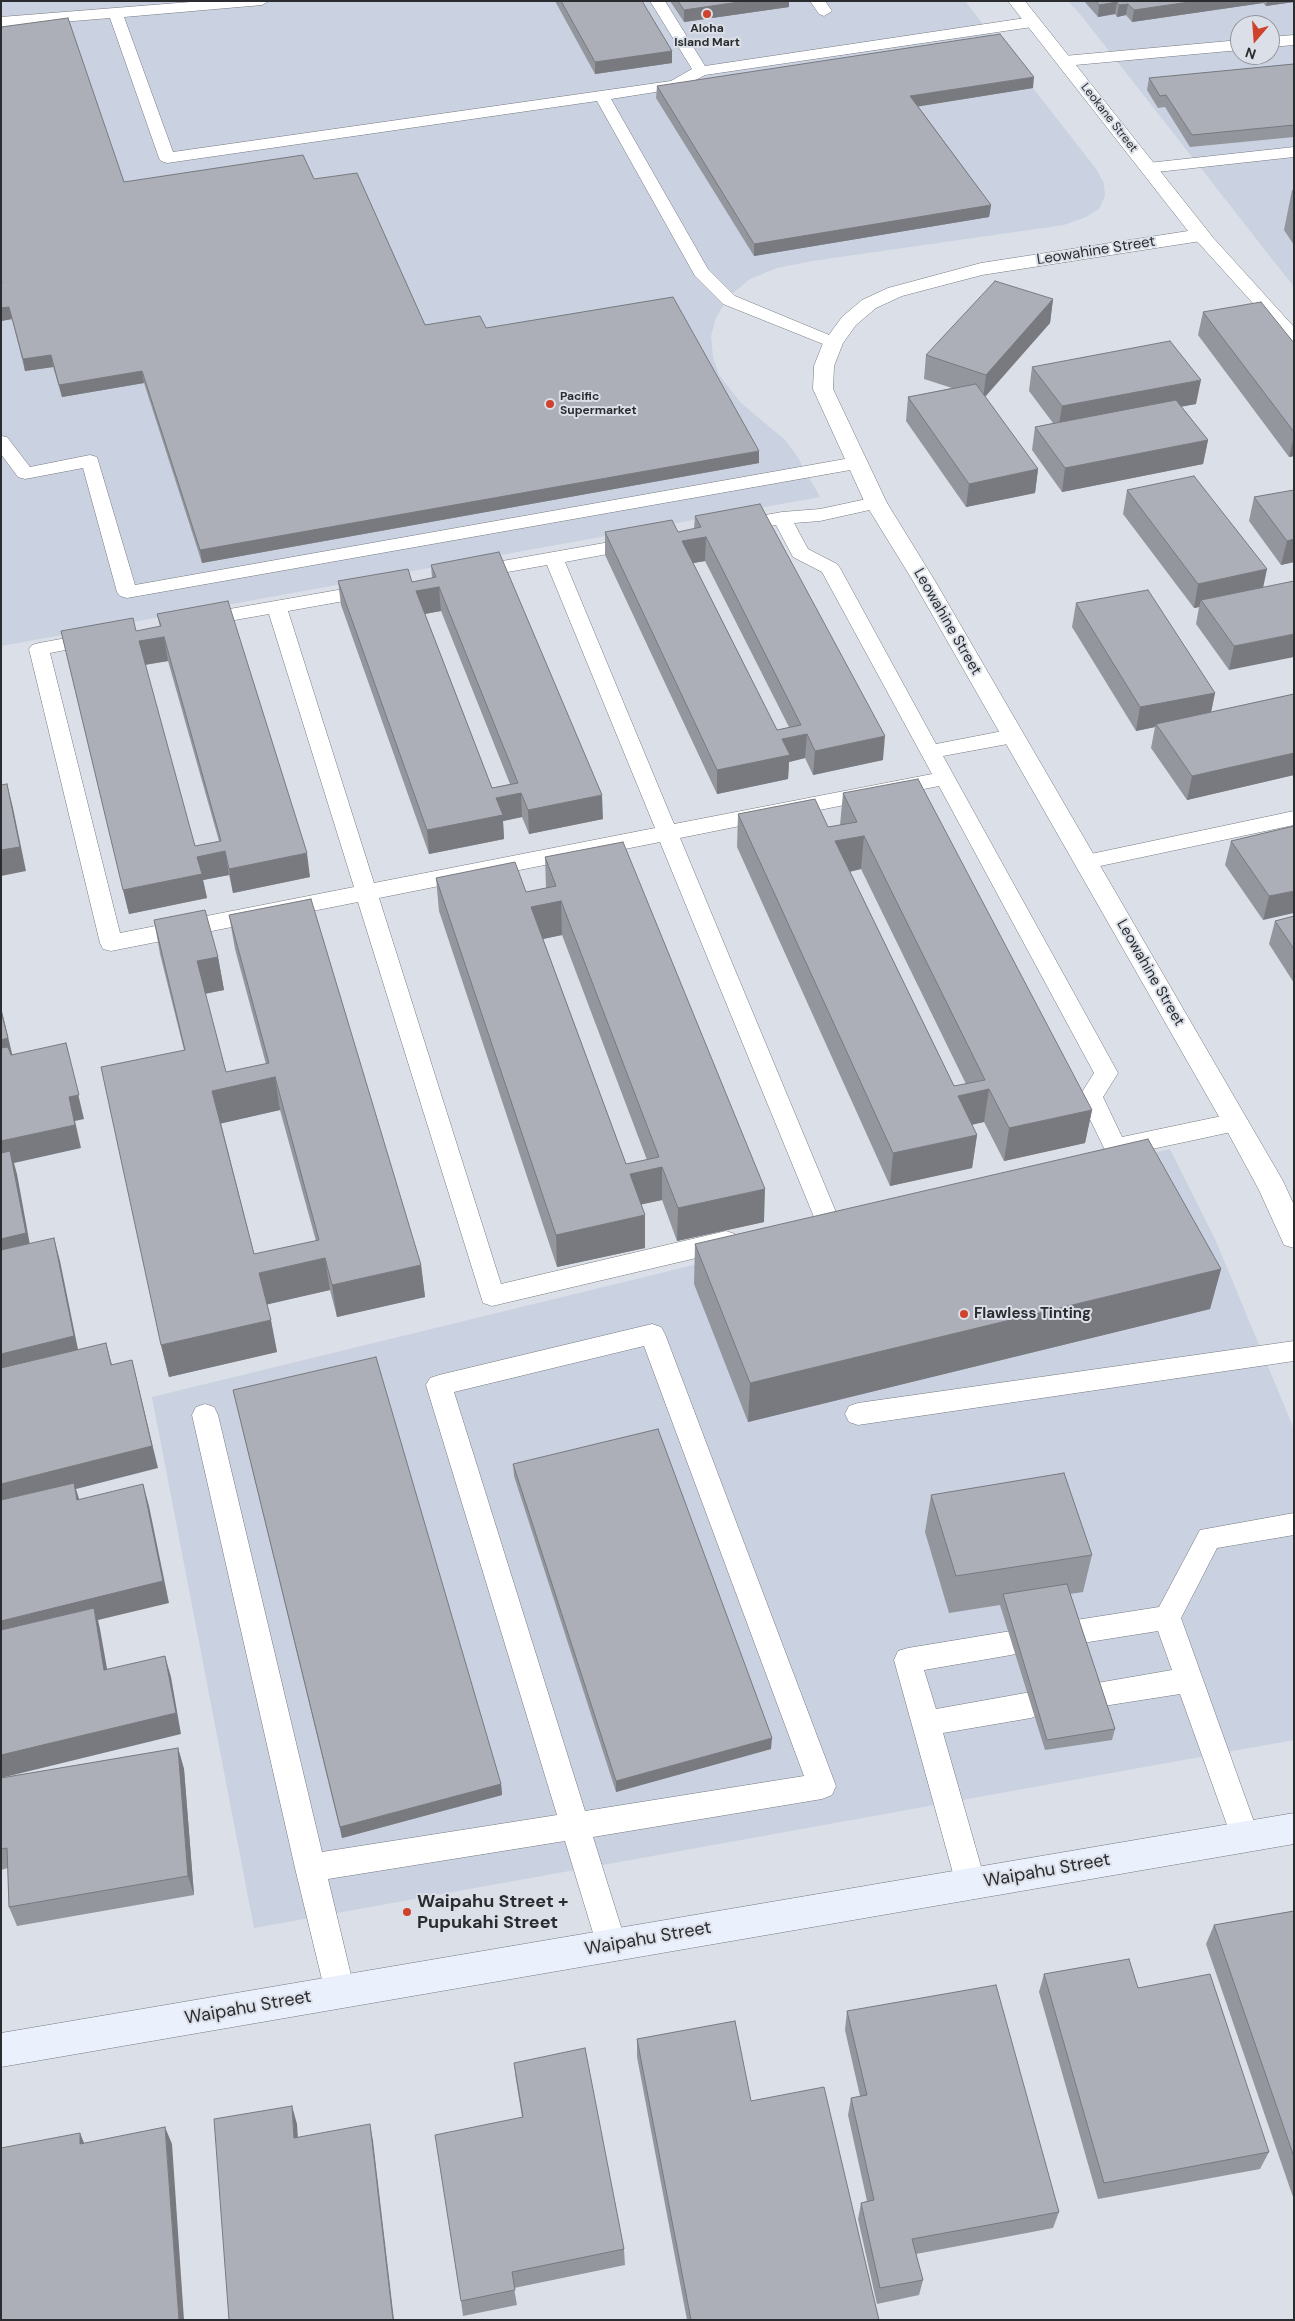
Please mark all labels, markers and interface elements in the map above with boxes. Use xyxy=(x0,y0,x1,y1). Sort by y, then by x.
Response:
marker: Aloha Island Mart xyxy=(701,8,713,20)
north arrow xyxy=(1230,15,1280,65)
place label: Aloha Island Mart xyxy=(674,22,740,50)
text: N xyxy=(1243,43,1258,63)
street label: Leokane Street xyxy=(1078,81,1140,155)
street label: Leowahine Street xyxy=(1035,233,1157,269)
place label: Pacific Supermarket xyxy=(560,390,637,418)
marker: Pacific Supermarket xyxy=(544,398,556,410)
street label: Leowahine Street xyxy=(909,566,985,678)
street label: Leowahine Street xyxy=(1112,917,1188,1029)
place label: Flawless Tinting xyxy=(974,1305,1091,1323)
marker: Flawless Tinting xyxy=(958,1308,970,1320)
street label: Waipahu Street xyxy=(982,1849,1112,1893)
place label: Waipahu Street + Pupukahi Street xyxy=(417,1891,568,1934)
marker: Waipahu Street + Pupukahi Street xyxy=(401,1906,413,1918)
street label: Waipahu Street xyxy=(583,1917,713,1961)
street label: Waipahu Street xyxy=(183,1986,313,2030)

